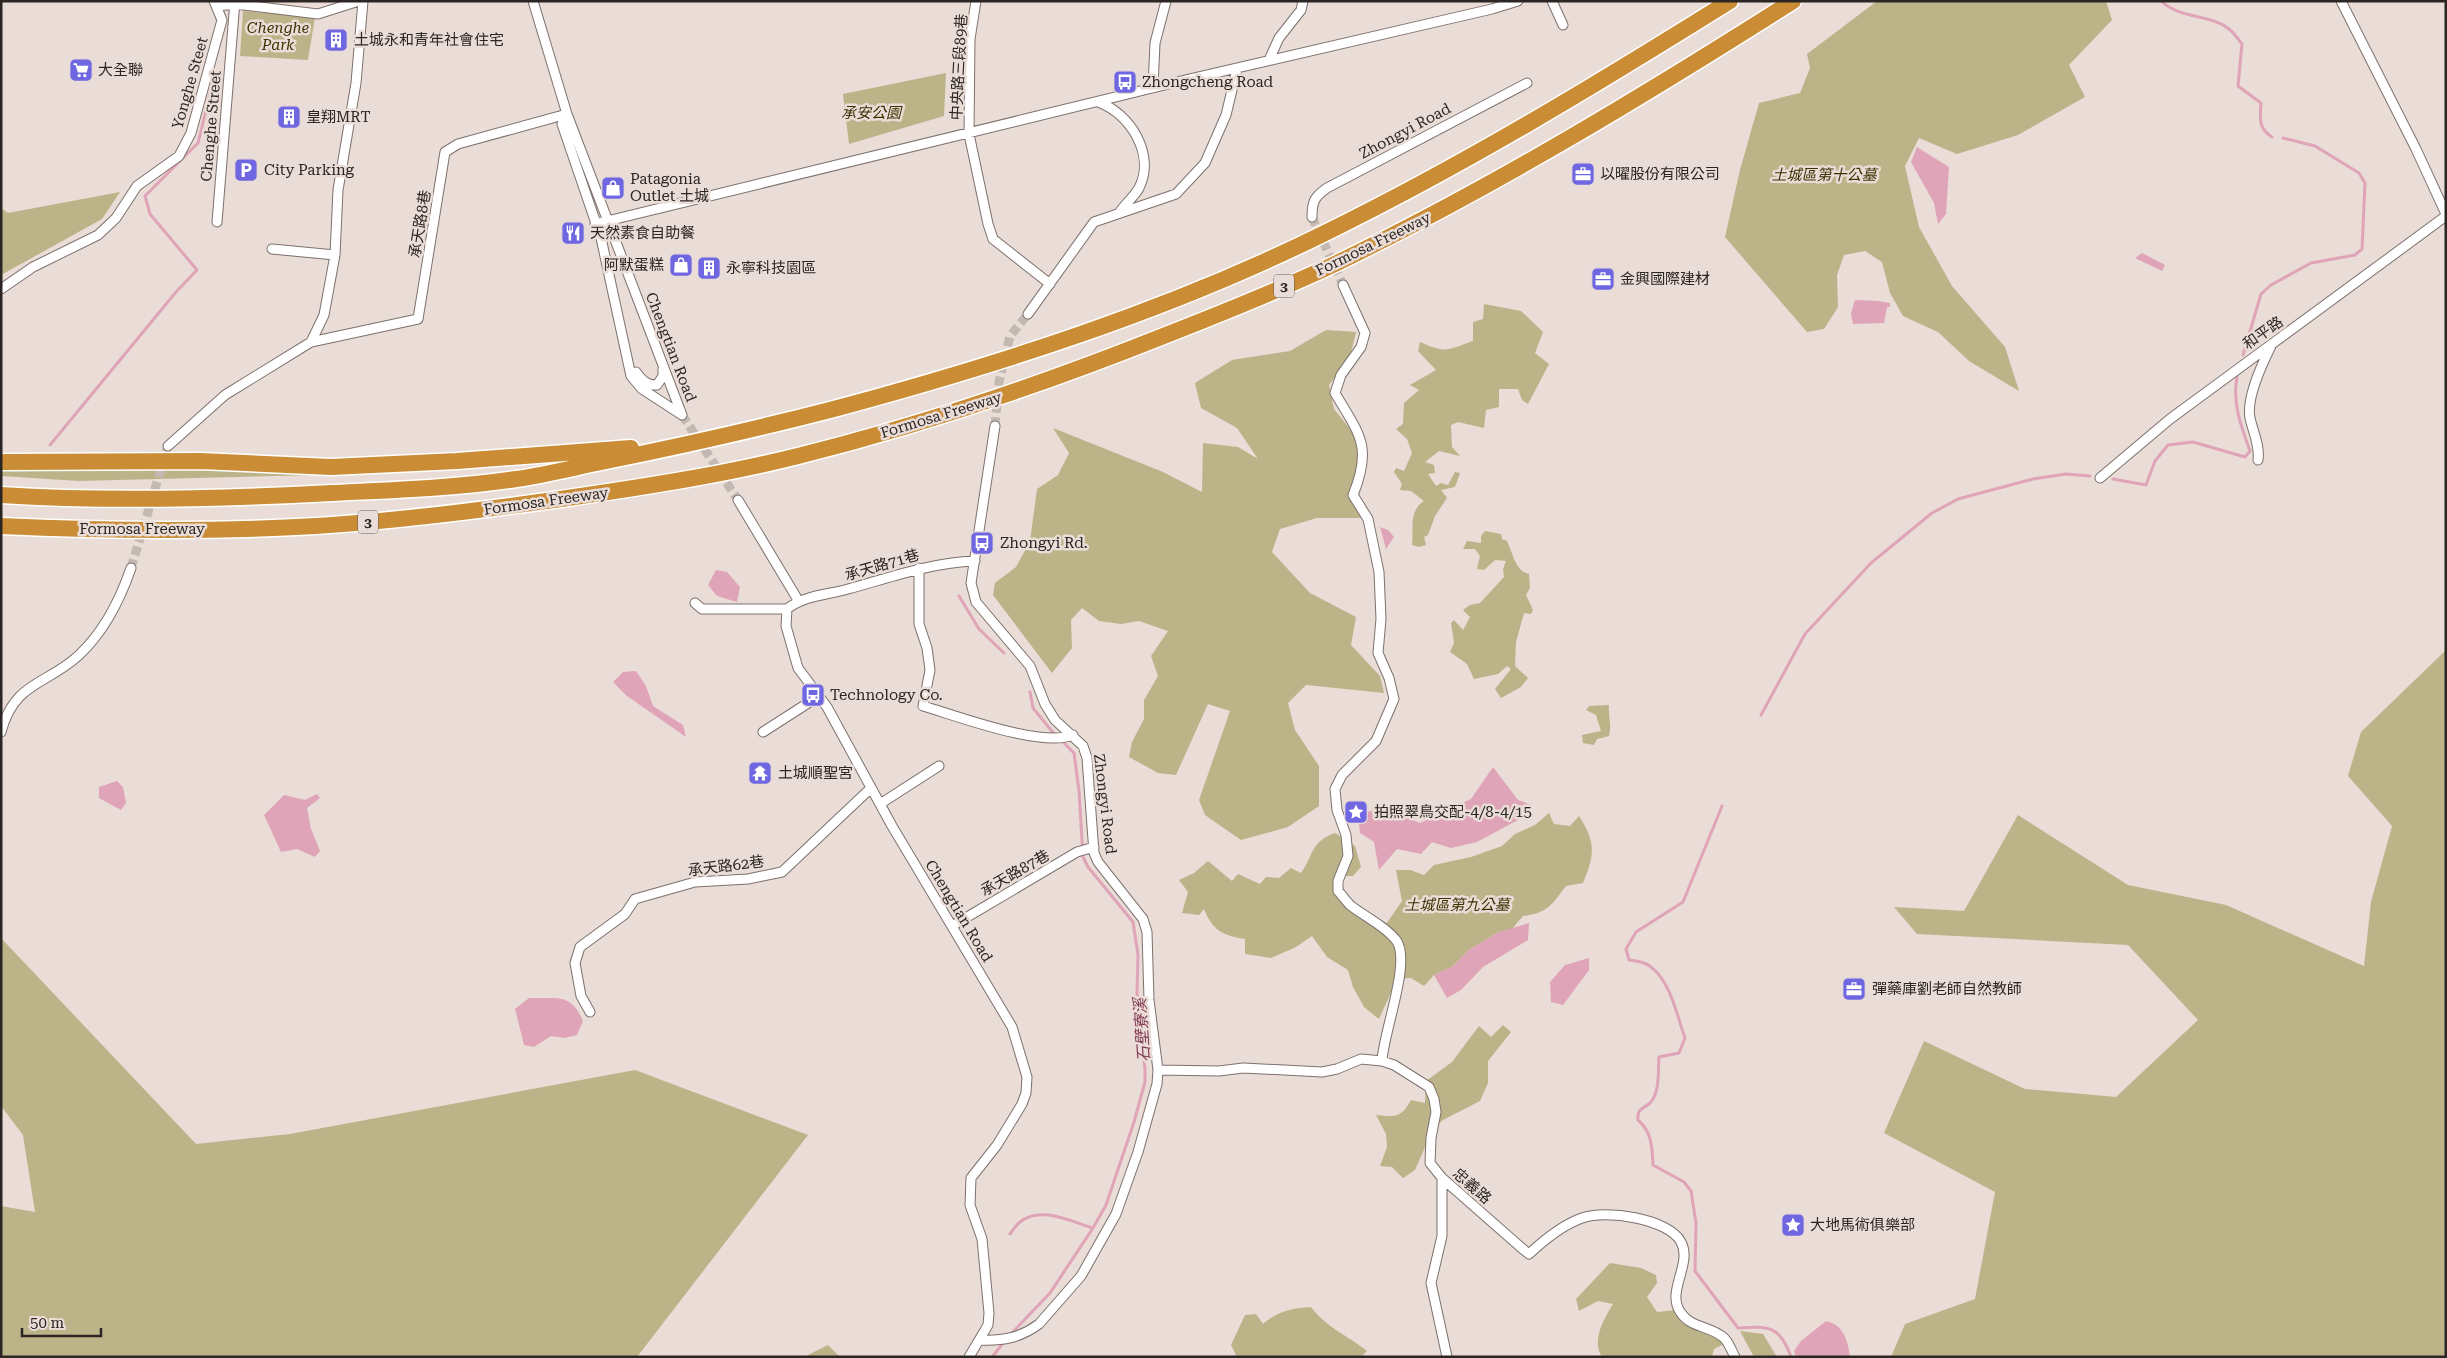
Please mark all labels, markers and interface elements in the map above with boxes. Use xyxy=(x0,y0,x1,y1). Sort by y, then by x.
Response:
street label: 中央路三段89巷 xyxy=(947,13,971,121)
park label: Chenghe Park xyxy=(247,19,310,54)
building icon: 土城永和青年社會住宅 xyxy=(323,27,349,53)
place label: 土城永和青年社會住宅 xyxy=(354,31,504,49)
street label: Yonghe Steet xyxy=(168,34,212,131)
supermarket icon: 大全聯 xyxy=(68,57,94,83)
place label: 大全聯 xyxy=(98,61,143,79)
street label: Chenghe Street xyxy=(197,69,225,182)
bus stop icon: Zhongcheng Road xyxy=(1112,69,1138,95)
place label: Zhongcheng Road xyxy=(1142,73,1274,91)
street label: Zhongyi Road xyxy=(1356,99,1454,163)
building icon: 皇翔MRT xyxy=(276,104,302,130)
park label: 承安公園 xyxy=(841,104,903,122)
place label: 皇翔MRT xyxy=(306,108,370,126)
parking icon: City Parking xyxy=(233,157,259,183)
place label: City Parking xyxy=(264,161,355,179)
office icon: 以曜股份有限公司 xyxy=(1570,161,1596,187)
place label: 以曜股份有限公司 xyxy=(1600,165,1720,183)
park label: 土城區第十公墓 xyxy=(1771,166,1879,184)
place label: Patagonia Outlet 土城 xyxy=(630,170,709,205)
shop icon: Patagonia Outlet 土城 xyxy=(600,175,626,201)
street label: 承天路8巷 xyxy=(406,189,434,259)
street label: Formosa Freeway xyxy=(1313,208,1434,280)
restaurant icon: 天然素食自助餐 xyxy=(560,220,586,246)
place label: 天然素食自助餐 xyxy=(590,224,695,242)
shop icon: 阿默蛋糕 xyxy=(668,252,694,278)
building icon: 永寧科技園區 xyxy=(696,255,722,281)
place label: 阿默蛋糕 xyxy=(604,256,664,274)
place label: 永寧科技園區 xyxy=(726,259,816,277)
office icon: 金興國際建材 xyxy=(1590,266,1616,292)
place label: 金興國際建材 xyxy=(1620,270,1710,288)
road number: 3 xyxy=(1274,274,1294,298)
street label: Chengtian Road xyxy=(642,290,700,405)
street label: 和平路 xyxy=(2239,313,2287,353)
street label: Formosa Freeway xyxy=(878,388,1004,442)
street label: Formosa Freeway xyxy=(483,483,610,519)
road number: 3 xyxy=(358,511,378,534)
street label: Formosa Freeway xyxy=(79,520,205,538)
bus stop icon: Zhongyi Rd. xyxy=(969,530,995,556)
place label: Zhongyi Rd. xyxy=(1000,534,1088,552)
street label: 承天路71巷 xyxy=(843,546,921,584)
bus stop icon: Technology Co. xyxy=(800,682,826,708)
place label: Technology Co. xyxy=(830,686,943,704)
street label: Zhongyi Road xyxy=(1090,753,1120,856)
temple icon: 土城順聖宮 xyxy=(747,760,773,786)
place label: 土城順聖宮 xyxy=(778,764,853,782)
place icon: 拍照翠鳥交配-4/8-4/15 xyxy=(1343,799,1369,825)
place label: 拍照翠鳥交配-4/8-4/15 xyxy=(1374,803,1532,821)
street label: 承天路87巷 xyxy=(977,846,1053,900)
street label: 承天路62巷 xyxy=(687,852,765,880)
street label: Chengtian Road xyxy=(921,857,997,966)
park label: 土城區第九公墓 xyxy=(1404,896,1512,914)
office icon: 彈藥庫劉老師自然教師 xyxy=(1841,976,1867,1002)
place label: 彈藥庫劉老師自然教師 xyxy=(1872,980,2022,998)
water label: 石壁寮溪 xyxy=(1130,995,1154,1063)
street label: 忠義路 xyxy=(1449,1164,1495,1208)
place icon: 大地馬術俱樂部 xyxy=(1780,1212,1806,1238)
place label: 大地馬術俱樂部 xyxy=(1810,1216,1915,1234)
scale bar xyxy=(22,1306,101,1338)
text: 50 m xyxy=(30,1314,65,1332)

